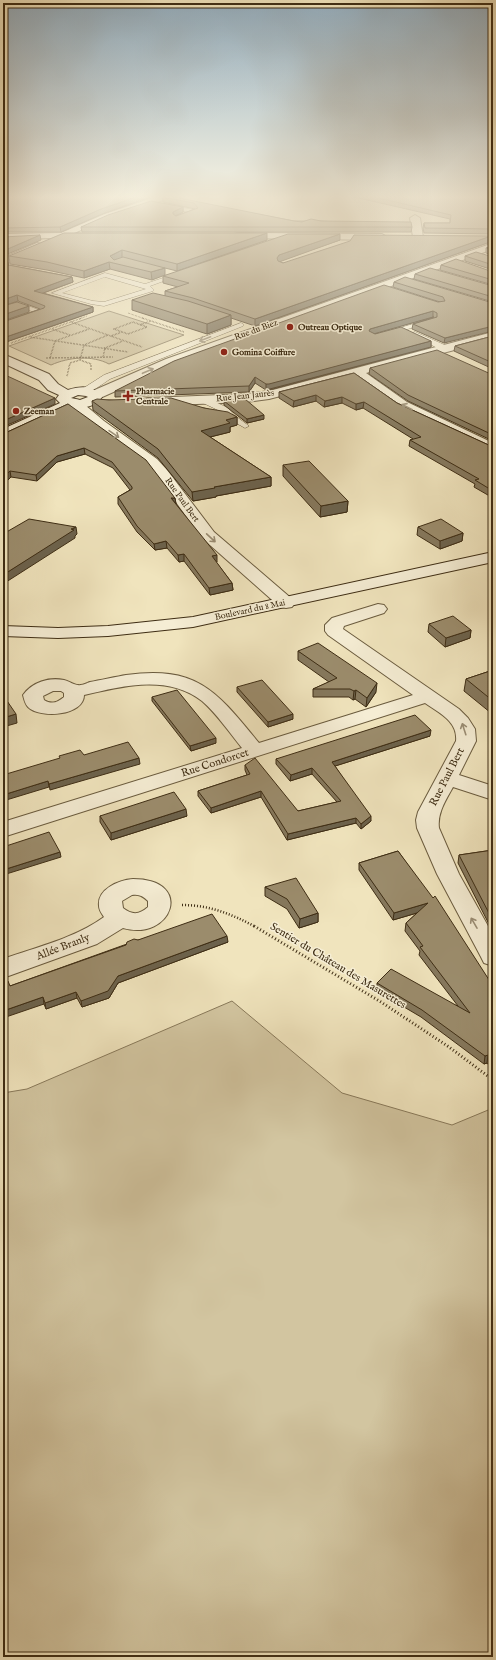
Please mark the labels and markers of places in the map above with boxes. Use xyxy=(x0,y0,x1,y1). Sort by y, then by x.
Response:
marker: Outreau Optique xyxy=(285,322,295,332)
place label: Outreau Optique xyxy=(298,322,363,333)
marker: Gomina Coiffure xyxy=(219,347,229,357)
place label: Gomina Coiffure xyxy=(232,347,296,358)
place label: Pharmacie Centrale xyxy=(136,386,175,407)
marker: Pharmacie Centrale xyxy=(123,391,133,401)
marker: Zeeman xyxy=(11,406,21,416)
place label: Zeeman xyxy=(24,406,54,417)

